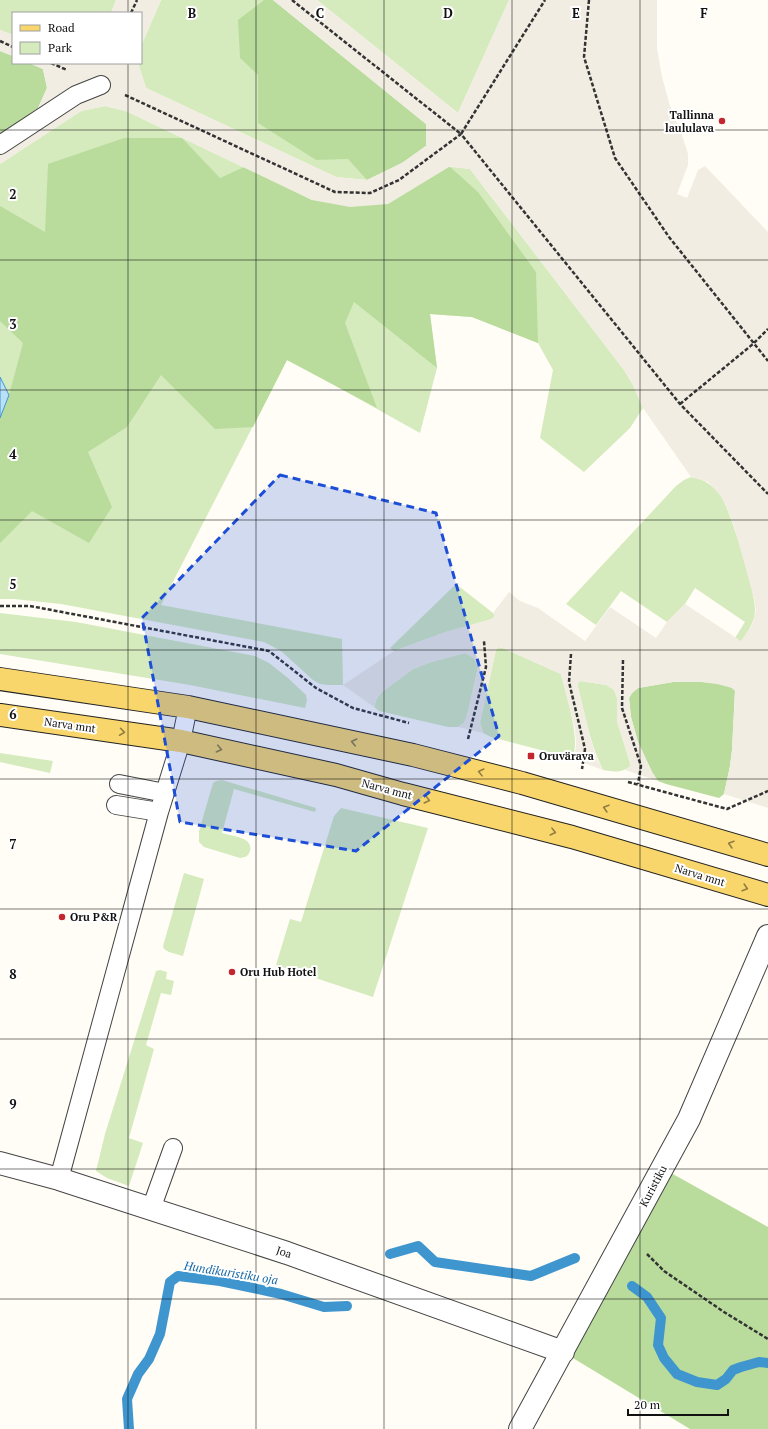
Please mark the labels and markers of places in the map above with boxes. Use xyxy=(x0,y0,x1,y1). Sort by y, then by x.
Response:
place label: Tallinna laululava xyxy=(665,108,714,135)
marker: Tallinna laululava xyxy=(717,116,727,126)
place label: Oruvärava xyxy=(539,749,594,763)
marker: Oruvärava xyxy=(526,751,536,761)
place label: Oru P&R xyxy=(70,910,118,924)
marker: Oru P&R xyxy=(57,912,67,922)
place label: Oru Hub Hotel xyxy=(240,965,317,979)
marker: Oru Hub Hotel xyxy=(227,967,237,977)

